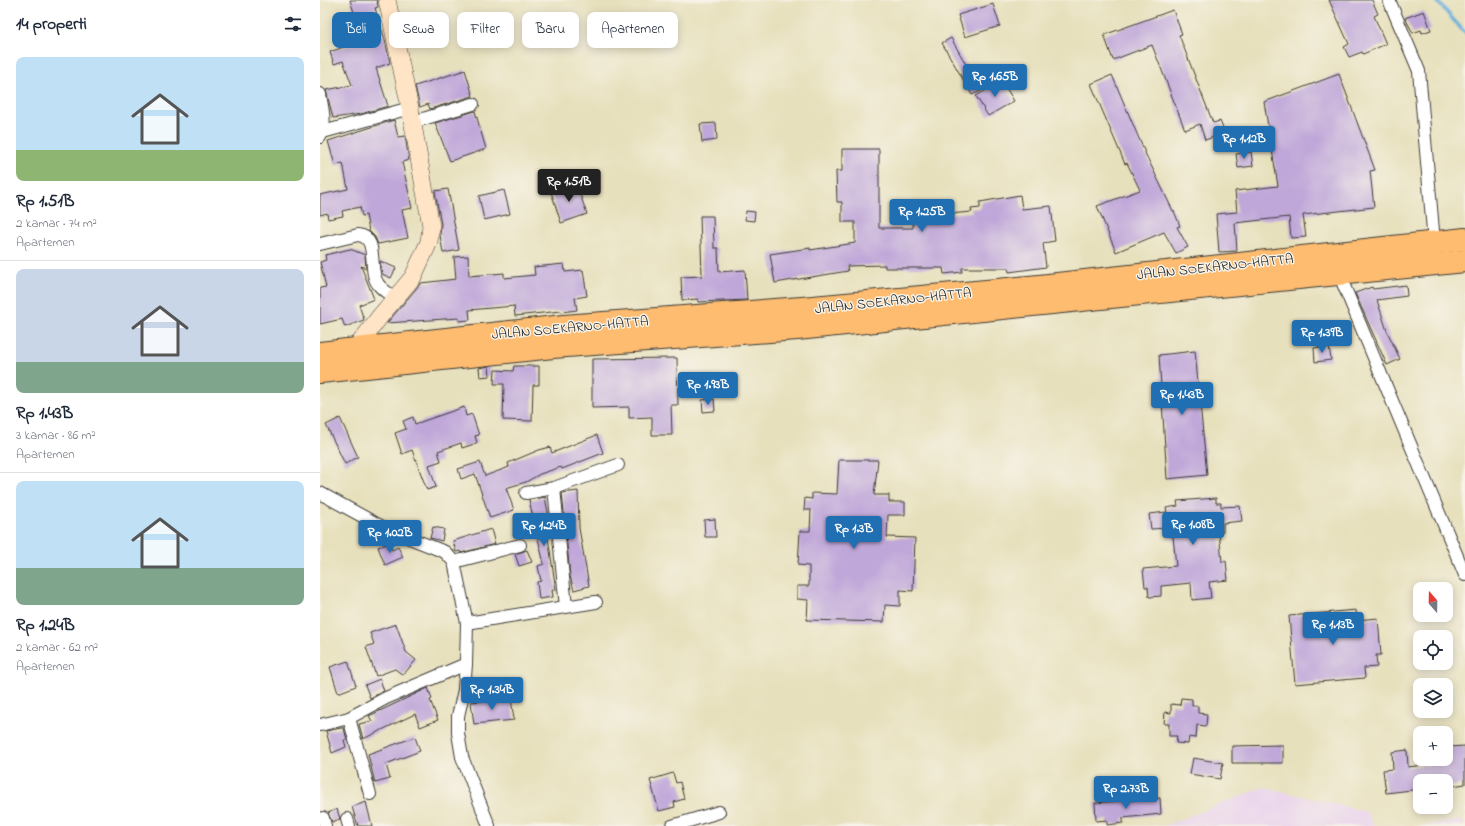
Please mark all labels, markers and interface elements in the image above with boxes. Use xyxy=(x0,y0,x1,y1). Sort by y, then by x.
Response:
text: 14 properti xyxy=(16,12,87,37)
chip: Beli xyxy=(332,12,381,48)
chip: Sewa xyxy=(389,12,449,48)
chip: Filter xyxy=(457,12,514,48)
chip: Baru xyxy=(522,12,579,48)
chip: Apartemen xyxy=(587,12,678,48)
icon: filters xyxy=(282,13,304,35)
pin: Rp 1.65B xyxy=(954,64,1036,98)
text: Rp 1.65B xyxy=(972,67,1018,86)
icon: home xyxy=(124,83,196,155)
pin: Rp 1.12B xyxy=(1203,126,1285,160)
text: Rp 1.12B xyxy=(1222,129,1266,148)
pin: Rp 1.51B xyxy=(528,169,610,203)
text: Rp 1.51B xyxy=(547,172,591,191)
text: Rp 1.51B xyxy=(16,189,74,214)
pin: Rp 1.25B xyxy=(881,199,963,233)
text: Rp 1.25B xyxy=(899,202,945,221)
text: 2 kamar · 74 m² xyxy=(16,214,97,233)
text: Apartemen xyxy=(16,233,75,252)
street label: JALAN SOEKARNO-HATTA xyxy=(1136,249,1295,286)
street label: JALAN SOEKARNO-HATTA xyxy=(814,283,973,320)
icon: home xyxy=(124,295,196,367)
street label: JALAN SOEKARNO-HATTA xyxy=(491,311,649,346)
pin: Rp 1.39B xyxy=(1281,320,1363,354)
text: Rp 1.39B xyxy=(1301,323,1343,342)
pin: Rp 1.93B xyxy=(667,372,749,406)
text: Rp 1.93B xyxy=(687,375,729,394)
pin: Rp 1.43B xyxy=(1141,382,1223,416)
text: Rp 1.43B xyxy=(1160,385,1204,404)
text: Rp 1.43B xyxy=(16,401,73,426)
text: 3 kamar · 86 m² xyxy=(16,426,96,445)
text: Apartemen xyxy=(16,445,75,464)
icon: home xyxy=(124,507,196,579)
pin: Rp 1.08B xyxy=(1152,512,1234,546)
pin: Rp 1.24B xyxy=(503,513,585,547)
text: Rp 1.08B xyxy=(1171,515,1215,534)
text: Rp 1.24B xyxy=(522,516,566,535)
pin: Rp 1.3B xyxy=(817,516,891,550)
text: Rp 1.3B xyxy=(835,519,873,538)
pin: Rp 1.02B xyxy=(349,520,431,554)
text: Rp 1.02B xyxy=(367,523,413,542)
north arrow xyxy=(1413,582,1453,622)
map controls xyxy=(1413,582,1453,814)
pin: Rp 1.13B xyxy=(1292,612,1374,646)
text: Rp 1.24B xyxy=(16,613,75,638)
text: Rp 1.13B xyxy=(1312,615,1354,634)
button: locate xyxy=(1413,630,1453,670)
text: 2 kamar · 62 m² xyxy=(16,638,98,657)
text: Apartemen xyxy=(16,657,75,676)
pin: Rp 1.34B xyxy=(451,677,533,711)
button: layers xyxy=(1413,678,1453,718)
text: Rp 1.34B xyxy=(470,680,514,699)
button: + xyxy=(1413,726,1453,766)
button: − xyxy=(1413,774,1453,814)
pin: Rp 2.73B xyxy=(1085,776,1167,810)
text: Rp 2.73B xyxy=(1103,779,1149,798)

